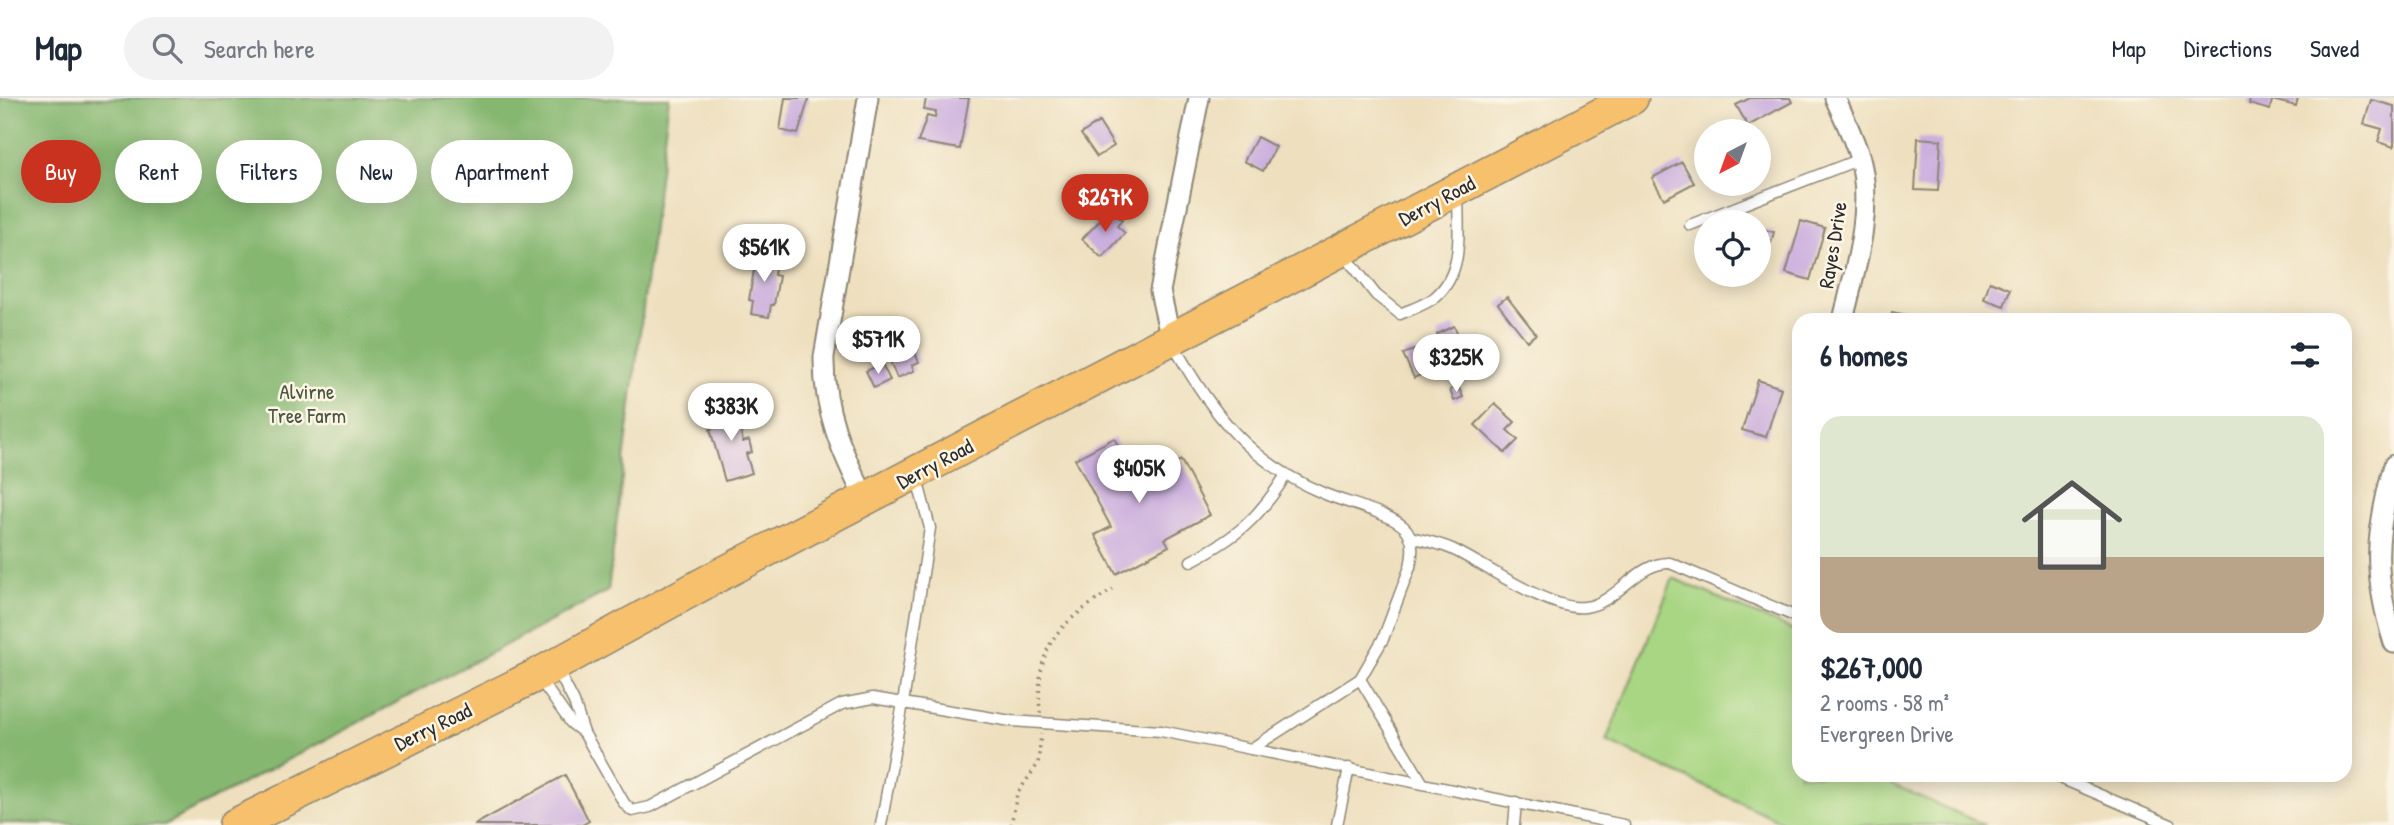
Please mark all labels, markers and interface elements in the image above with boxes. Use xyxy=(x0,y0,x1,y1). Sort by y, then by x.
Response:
search box xyxy=(124,17,614,80)
text: Map xyxy=(35,26,82,70)
icon: search xyxy=(148,29,186,67)
text: Search here xyxy=(204,31,315,66)
text: Map xyxy=(2112,32,2146,64)
text: Directions xyxy=(2184,32,2272,64)
text: Saved xyxy=(2310,32,2359,64)
north arrow xyxy=(1694,119,1771,196)
map controls xyxy=(1694,119,1771,287)
chip: Buy xyxy=(21,140,101,203)
chip: Rent xyxy=(115,140,202,203)
chip: Filters xyxy=(216,140,322,203)
chip: New xyxy=(336,140,417,203)
chip: Apartment xyxy=(431,140,573,203)
street label: Derry Road xyxy=(1393,168,1480,233)
pin: $267K xyxy=(1056,174,1154,234)
text: $267K xyxy=(1077,181,1133,212)
street label: Rayes Drive xyxy=(1811,199,1854,290)
button: locate xyxy=(1694,210,1771,287)
pin: $561K xyxy=(715,225,813,284)
text: $561K xyxy=(739,231,789,262)
pin: $571K xyxy=(829,316,927,376)
text: $571K xyxy=(851,323,905,354)
pin: $325K xyxy=(1407,334,1505,394)
text: 6 homes xyxy=(1820,335,1907,375)
icon: filters xyxy=(2286,336,2324,374)
text: $325K xyxy=(1429,341,1483,372)
park label: Alvirne Tree Farm xyxy=(268,377,346,430)
pin: $383K xyxy=(682,384,780,443)
text: $383K xyxy=(704,390,758,421)
street label: Derry Road xyxy=(891,431,978,496)
pin: $405K xyxy=(1090,446,1188,505)
text: $405K xyxy=(1113,452,1165,483)
icon: home xyxy=(2009,462,2135,588)
text: $267,000 xyxy=(1820,647,1922,687)
text: 2 rooms · 58 m² xyxy=(1820,687,1949,718)
street label: Derry Road xyxy=(389,695,476,758)
text: Evergreen Drive xyxy=(1820,718,1954,749)

